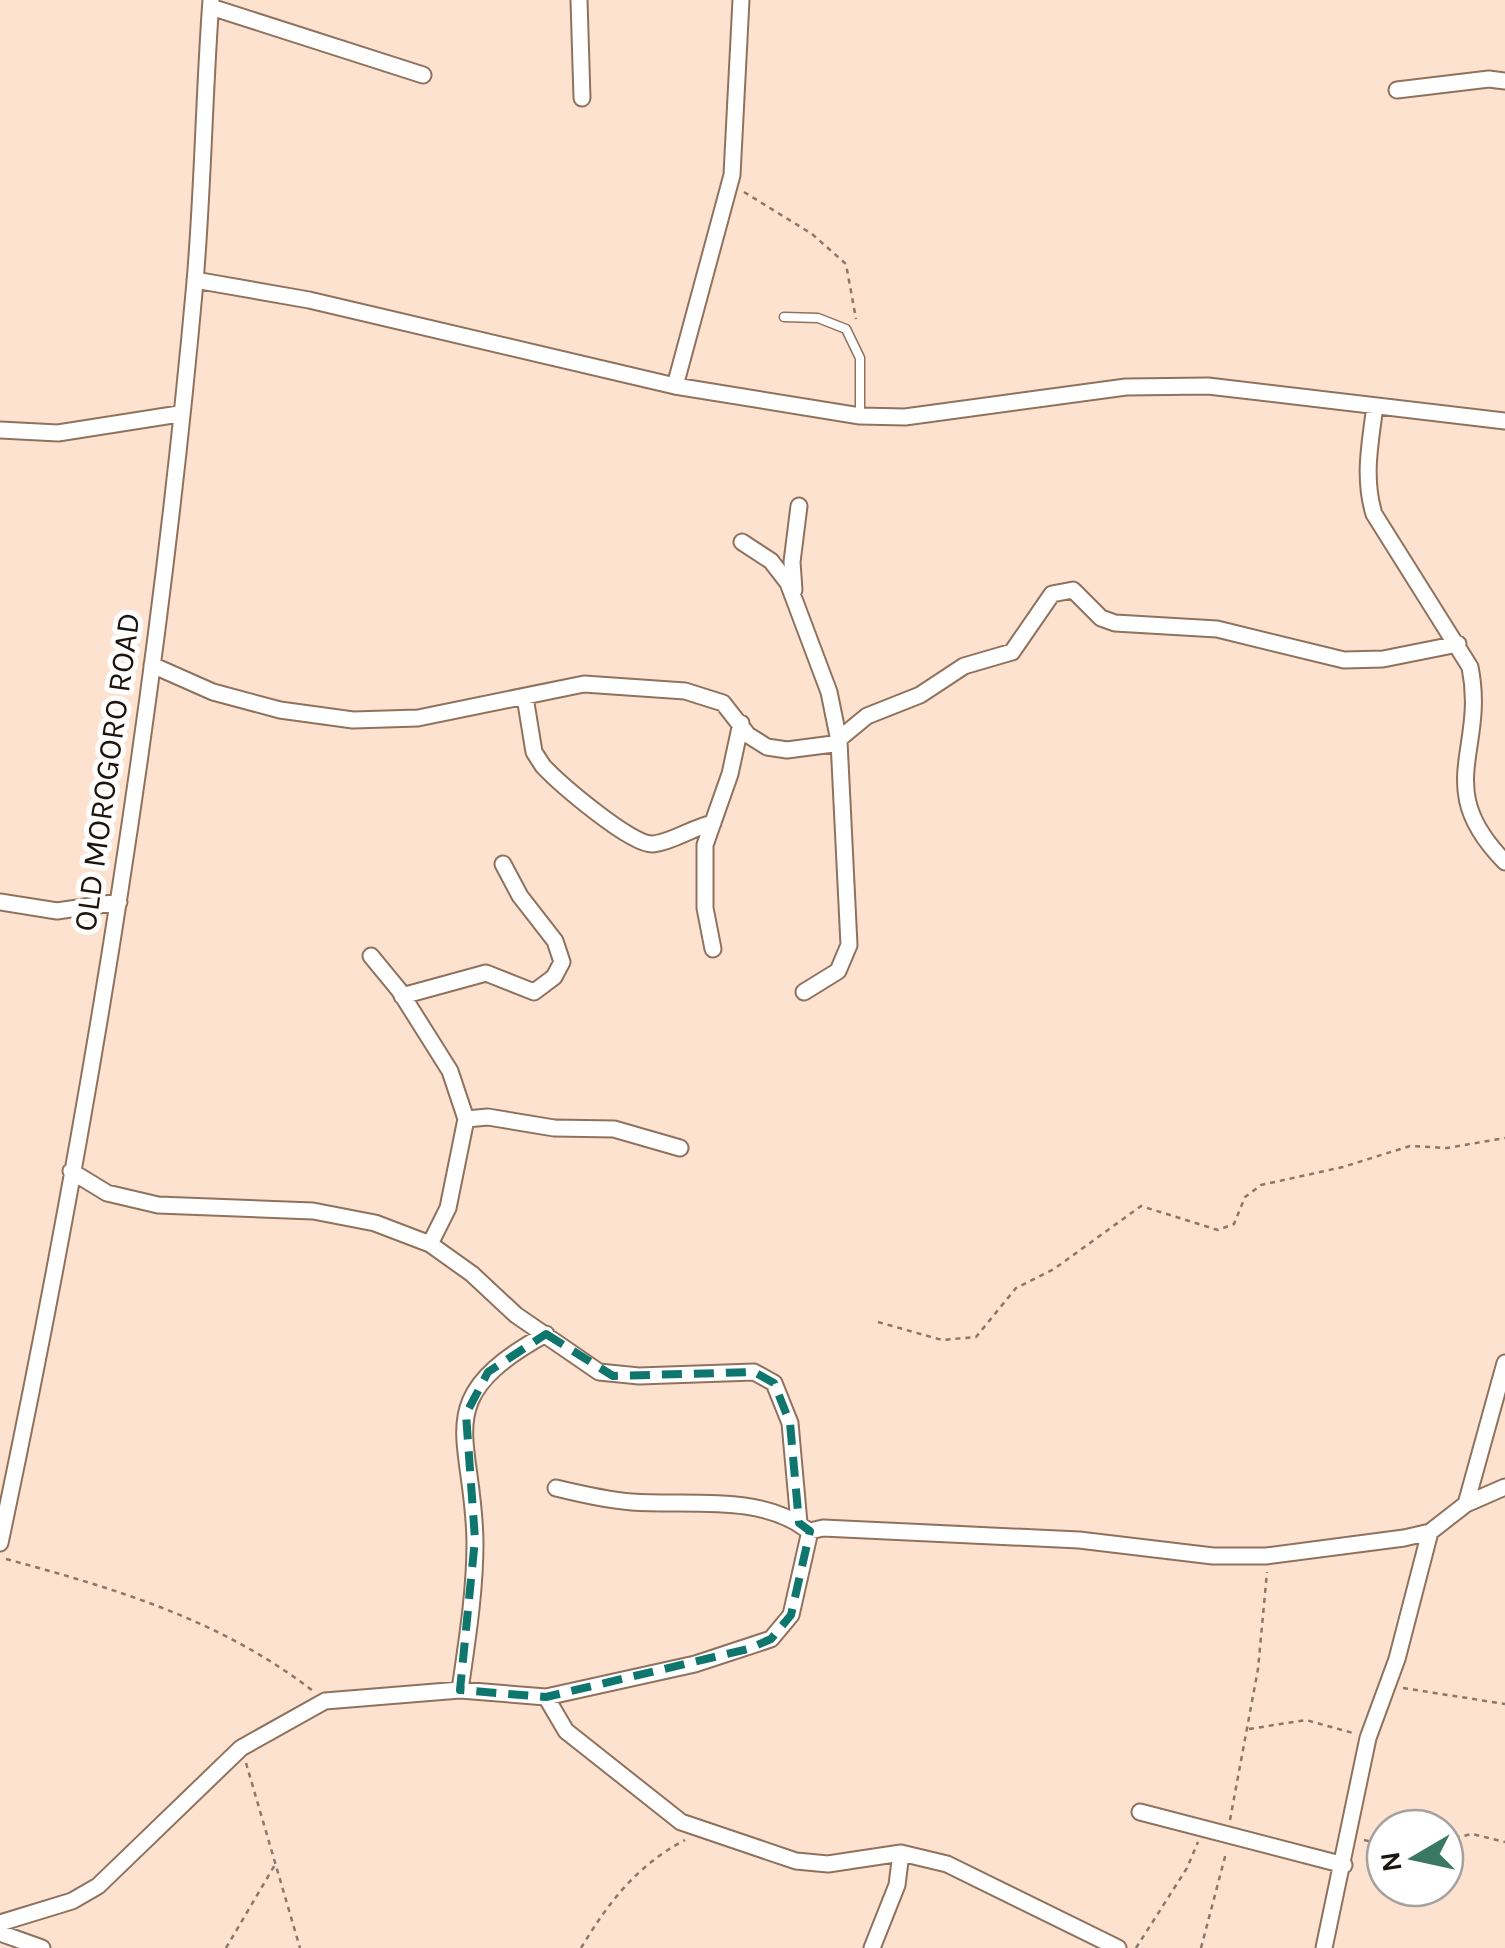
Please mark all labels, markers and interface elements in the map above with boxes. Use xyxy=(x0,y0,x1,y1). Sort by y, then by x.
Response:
street label: OLD MOROGORO ROAD xyxy=(66,610,148,934)
north arrow xyxy=(1365,1808,1465,1908)
text: N xyxy=(1373,1849,1409,1874)

